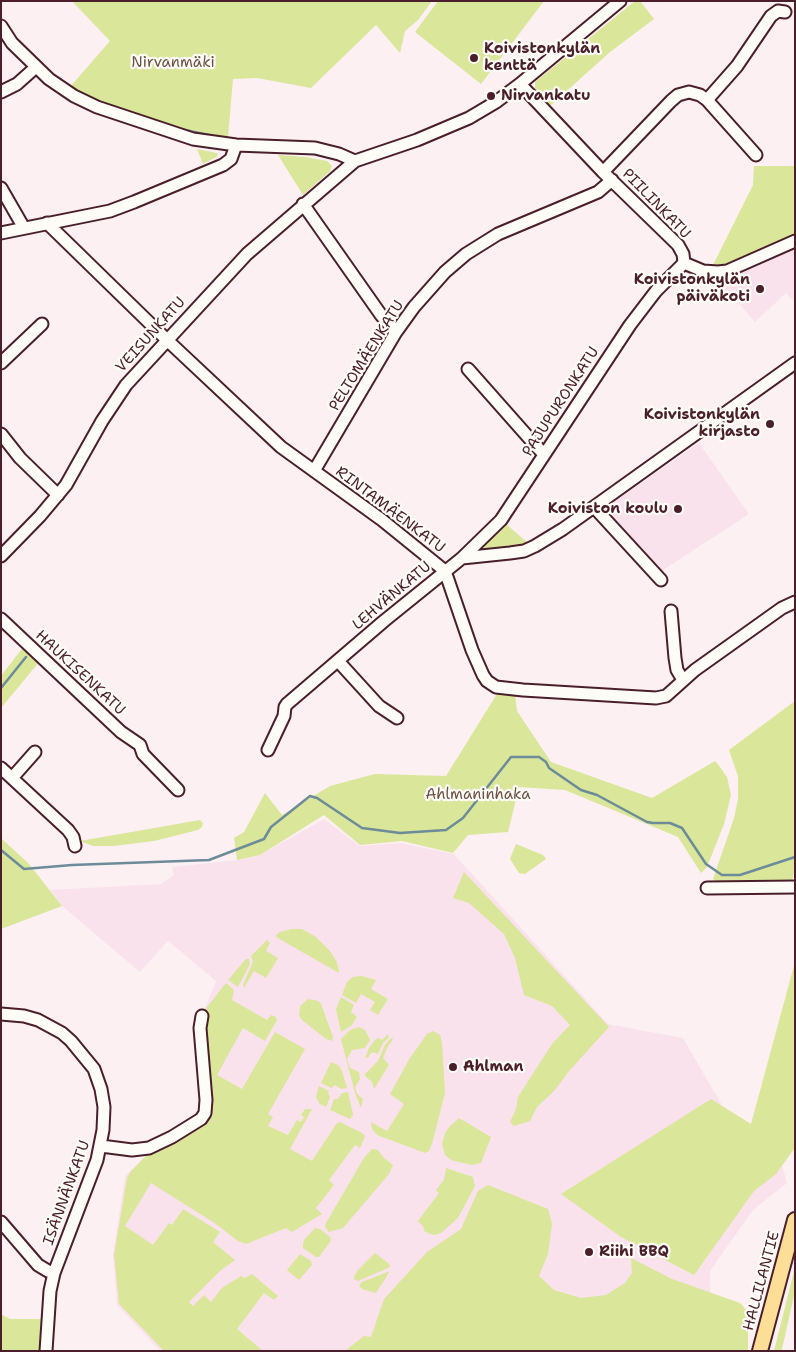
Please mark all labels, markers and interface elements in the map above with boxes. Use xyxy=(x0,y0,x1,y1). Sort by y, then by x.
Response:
place label: Koivistonkylän kenttä xyxy=(484,40,600,75)
marker: Koivistonkylän kenttä xyxy=(468,52,480,64)
park label: Nirvanmäki xyxy=(131,54,215,72)
place label: Nirvankatu xyxy=(501,87,590,105)
marker: Nirvankatu xyxy=(485,90,497,102)
street label: PIILINKATU xyxy=(618,165,694,243)
place label: Koivistonkylän päiväkoti xyxy=(634,271,750,306)
marker: Koivistonkylän päiväkoti xyxy=(754,283,766,295)
street label: VEISUNKATU xyxy=(112,294,190,376)
street label: PELTOMÄENKATU xyxy=(326,297,408,415)
street label: PAJUPURONKATU xyxy=(519,344,603,460)
place label: Koivistonkylän kirjasto xyxy=(644,406,760,441)
marker: Koivistonkylän kirjasto xyxy=(764,418,776,430)
street label: RINTAMÄENKATU xyxy=(332,463,448,557)
place label: Koiviston koulu xyxy=(548,500,668,518)
marker: Koiviston koulu xyxy=(672,503,684,515)
street label: LEHVÄNKATU xyxy=(349,558,435,634)
street label: HAUKISENKATU xyxy=(31,627,129,719)
park label: Ahlmaninhaka xyxy=(425,786,531,804)
place label: Ahlman xyxy=(463,1058,523,1076)
marker: Ahlman xyxy=(447,1061,459,1073)
street label: ISÄNNÄNKATU xyxy=(40,1138,94,1248)
street label: HALLILANTIE xyxy=(740,1229,784,1333)
place label: Riihi BBQ xyxy=(599,1243,669,1261)
marker: Riihi BBQ xyxy=(583,1246,595,1258)

